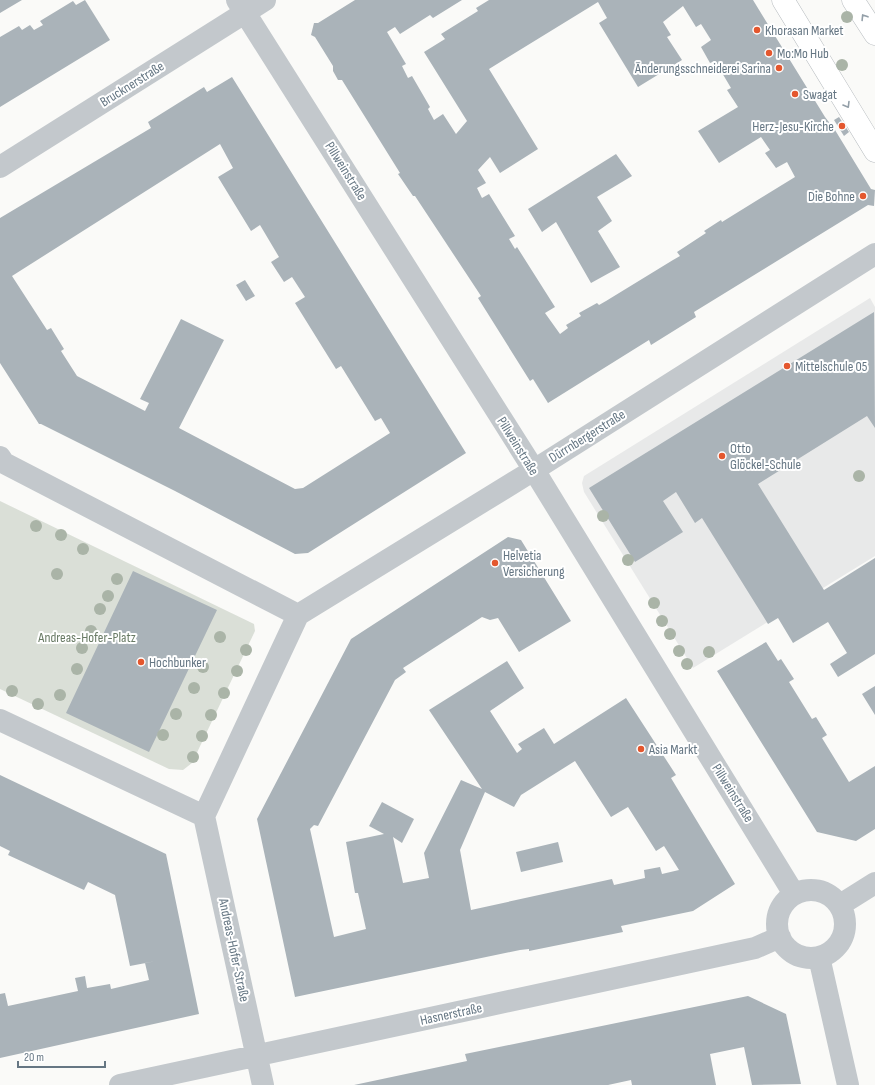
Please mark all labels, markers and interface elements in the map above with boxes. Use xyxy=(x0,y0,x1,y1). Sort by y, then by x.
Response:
one-way arrow xyxy=(861,14,869,21)
place label: Khorasan Market xyxy=(765,22,844,39)
marker: Khorasan Market xyxy=(752,25,762,35)
place label: Mo:Mo Hub xyxy=(777,45,829,62)
marker: Mo:Mo Hub xyxy=(764,48,774,58)
street label: Brucknerstraße xyxy=(97,58,167,110)
place label: Änderungsschneiderei Sarina xyxy=(634,60,771,77)
marker: Änderungsschneiderei Sarina xyxy=(774,63,784,73)
place label: Swagat xyxy=(803,86,837,103)
marker: Swagat xyxy=(790,89,800,99)
one-way arrow xyxy=(842,101,849,108)
place label: Herz-Jesu-Kirche xyxy=(752,118,834,135)
marker: Herz-Jesu-Kirche xyxy=(837,121,847,131)
street label: Pillweinstraße xyxy=(321,139,371,203)
place label: Die Bohne xyxy=(808,188,855,205)
marker: Die Bohne xyxy=(858,191,868,201)
place label: Mittelschule 05 xyxy=(795,358,868,375)
marker: Mittelschule 05 xyxy=(782,361,792,371)
street label: Dürrnbergerstraße xyxy=(546,406,628,466)
street label: Pillweinstraße xyxy=(493,414,543,478)
place label: Otto Glöckel-Schule xyxy=(730,440,801,473)
marker: Otto Glöckel-Schule xyxy=(717,451,727,461)
place label: Helvetia Versicherung xyxy=(503,547,565,580)
marker: Helvetia Versicherung xyxy=(490,558,500,568)
park label: Andreas-Hofer-Platz xyxy=(37,629,136,646)
place label: Hochbunker xyxy=(149,654,206,671)
marker: Hochbunker xyxy=(136,657,146,667)
place label: Asia Markt xyxy=(648,741,698,758)
marker: Asia Markt xyxy=(636,744,646,754)
street label: Pillweinstraße xyxy=(708,761,758,825)
street label: Andreas-Hofer-Straße xyxy=(215,896,253,1003)
street label: Hasnerstraße xyxy=(418,999,484,1029)
scale bar xyxy=(18,1043,105,1069)
text: 20 m xyxy=(24,1050,44,1065)

